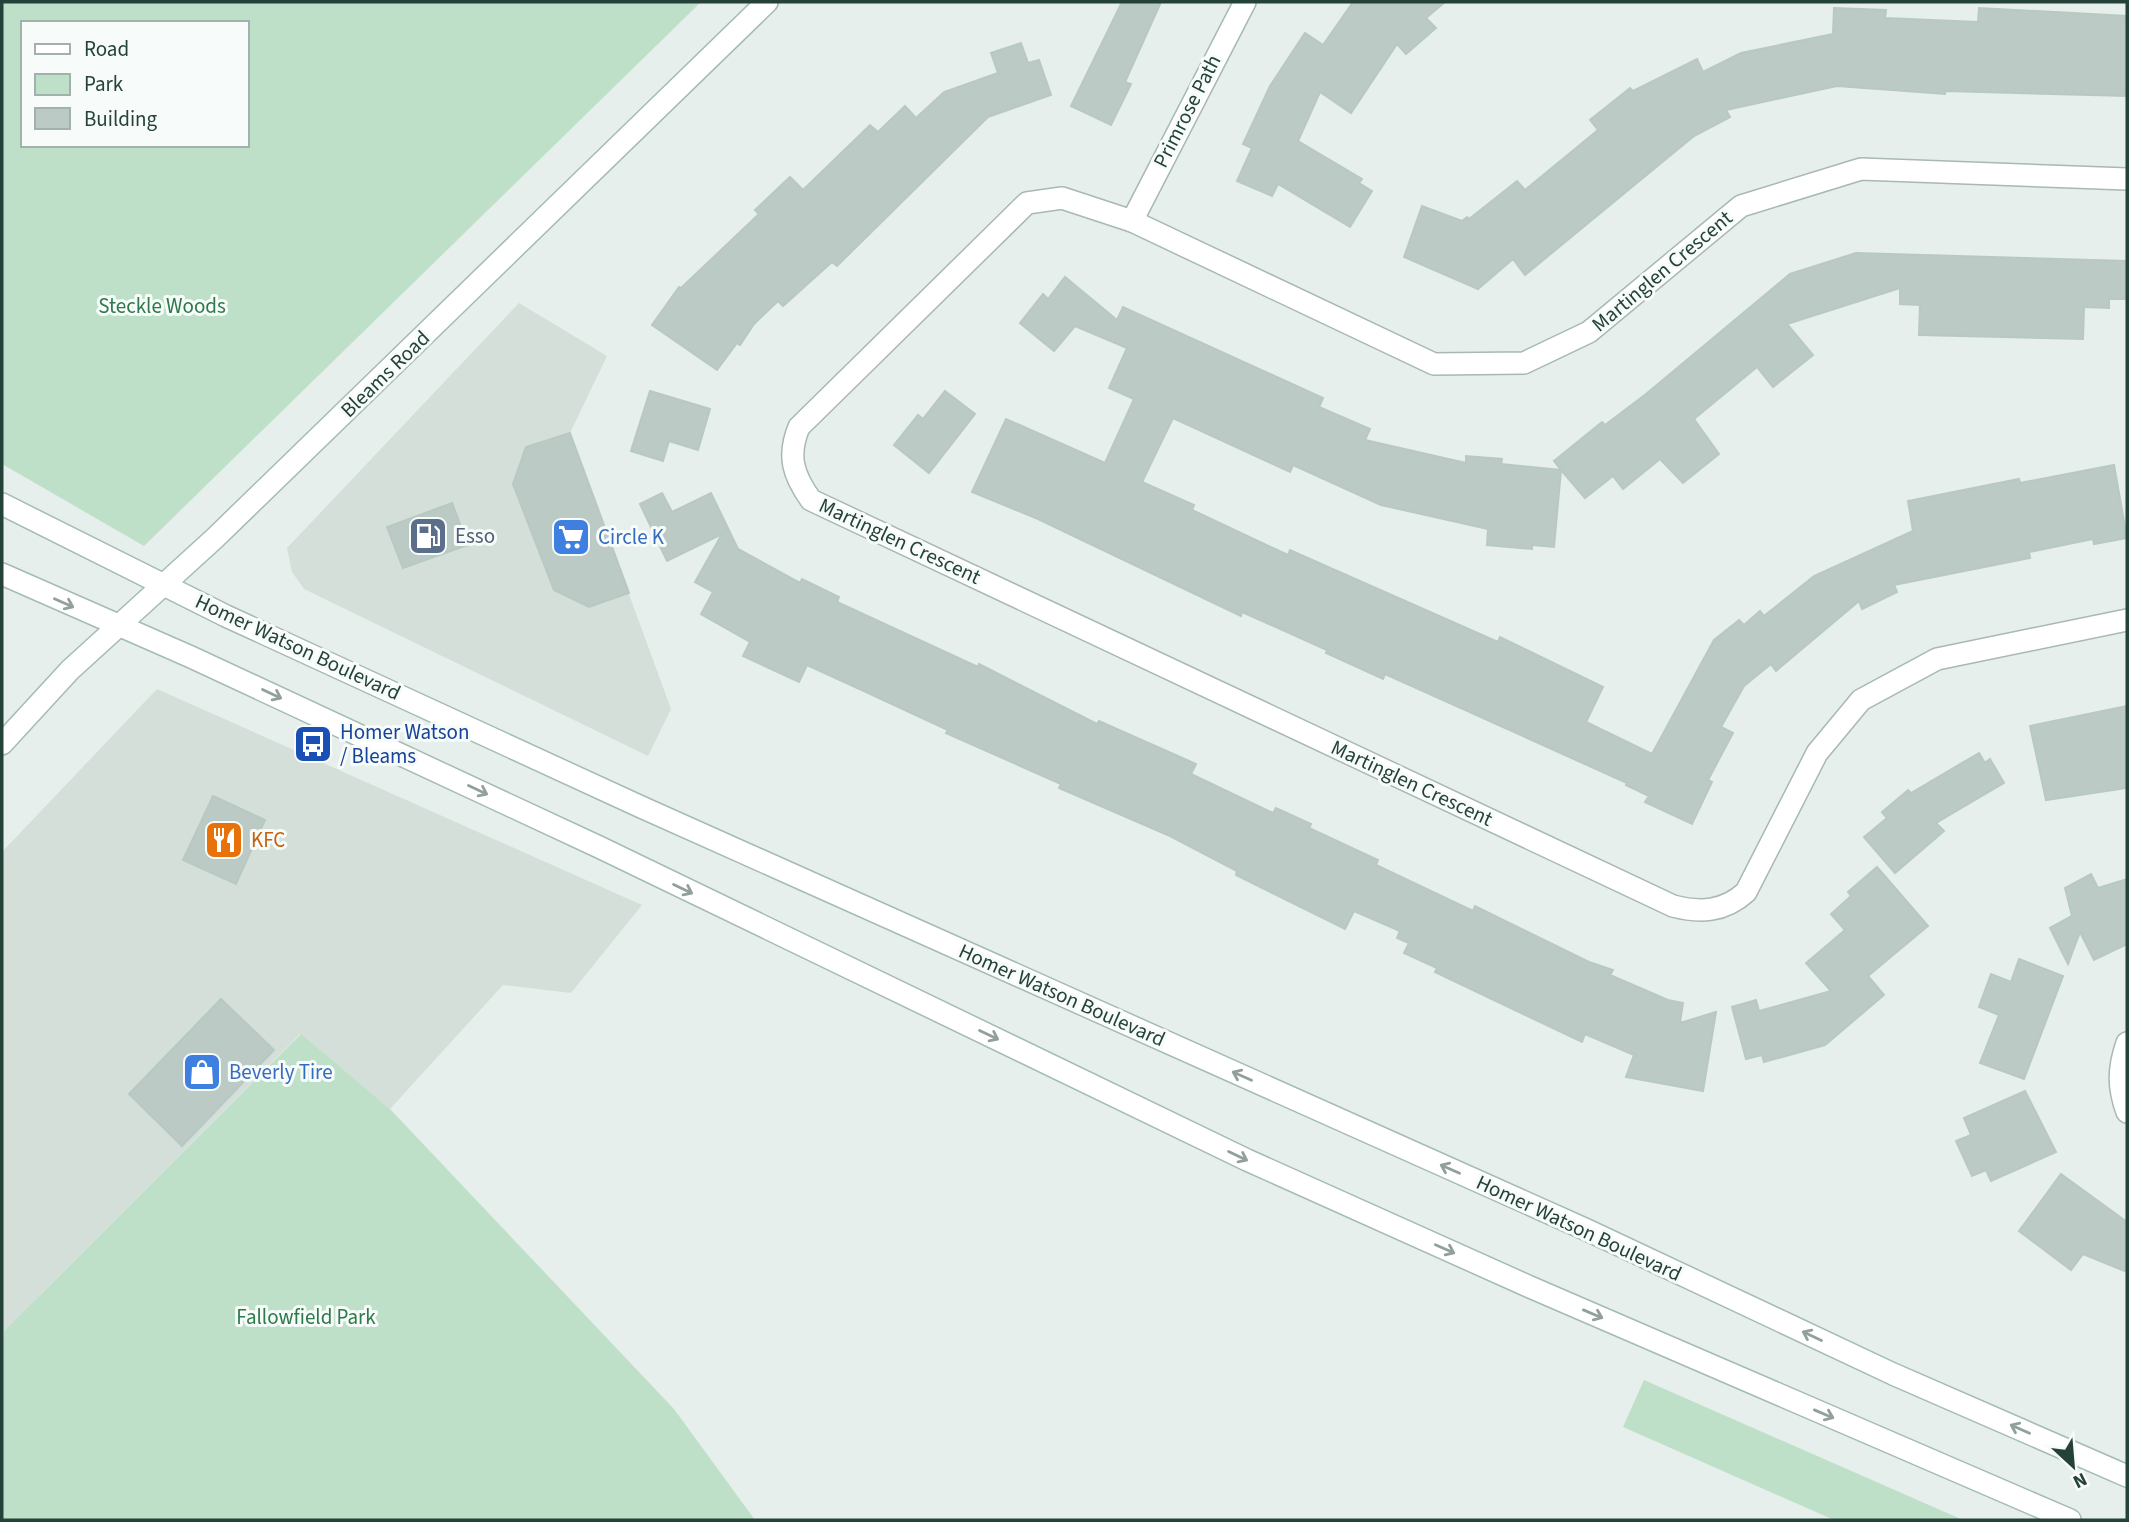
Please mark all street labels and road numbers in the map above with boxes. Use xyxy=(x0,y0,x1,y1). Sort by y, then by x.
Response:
street label: Primrose Path xyxy=(1146,49,1228,173)
street label: Martinglen Crescent xyxy=(1585,203,1739,339)
street label: Bleams Road xyxy=(334,324,436,424)
street label: Martinglen Crescent xyxy=(814,490,986,592)
street label: Homer Watson Boulevard xyxy=(190,586,406,708)
street label: Martinglen Crescent xyxy=(1326,732,1498,834)
street label: Homer Watson Boulevard xyxy=(954,936,1170,1054)
street label: Homer Watson Boulevard xyxy=(1471,1167,1687,1289)

